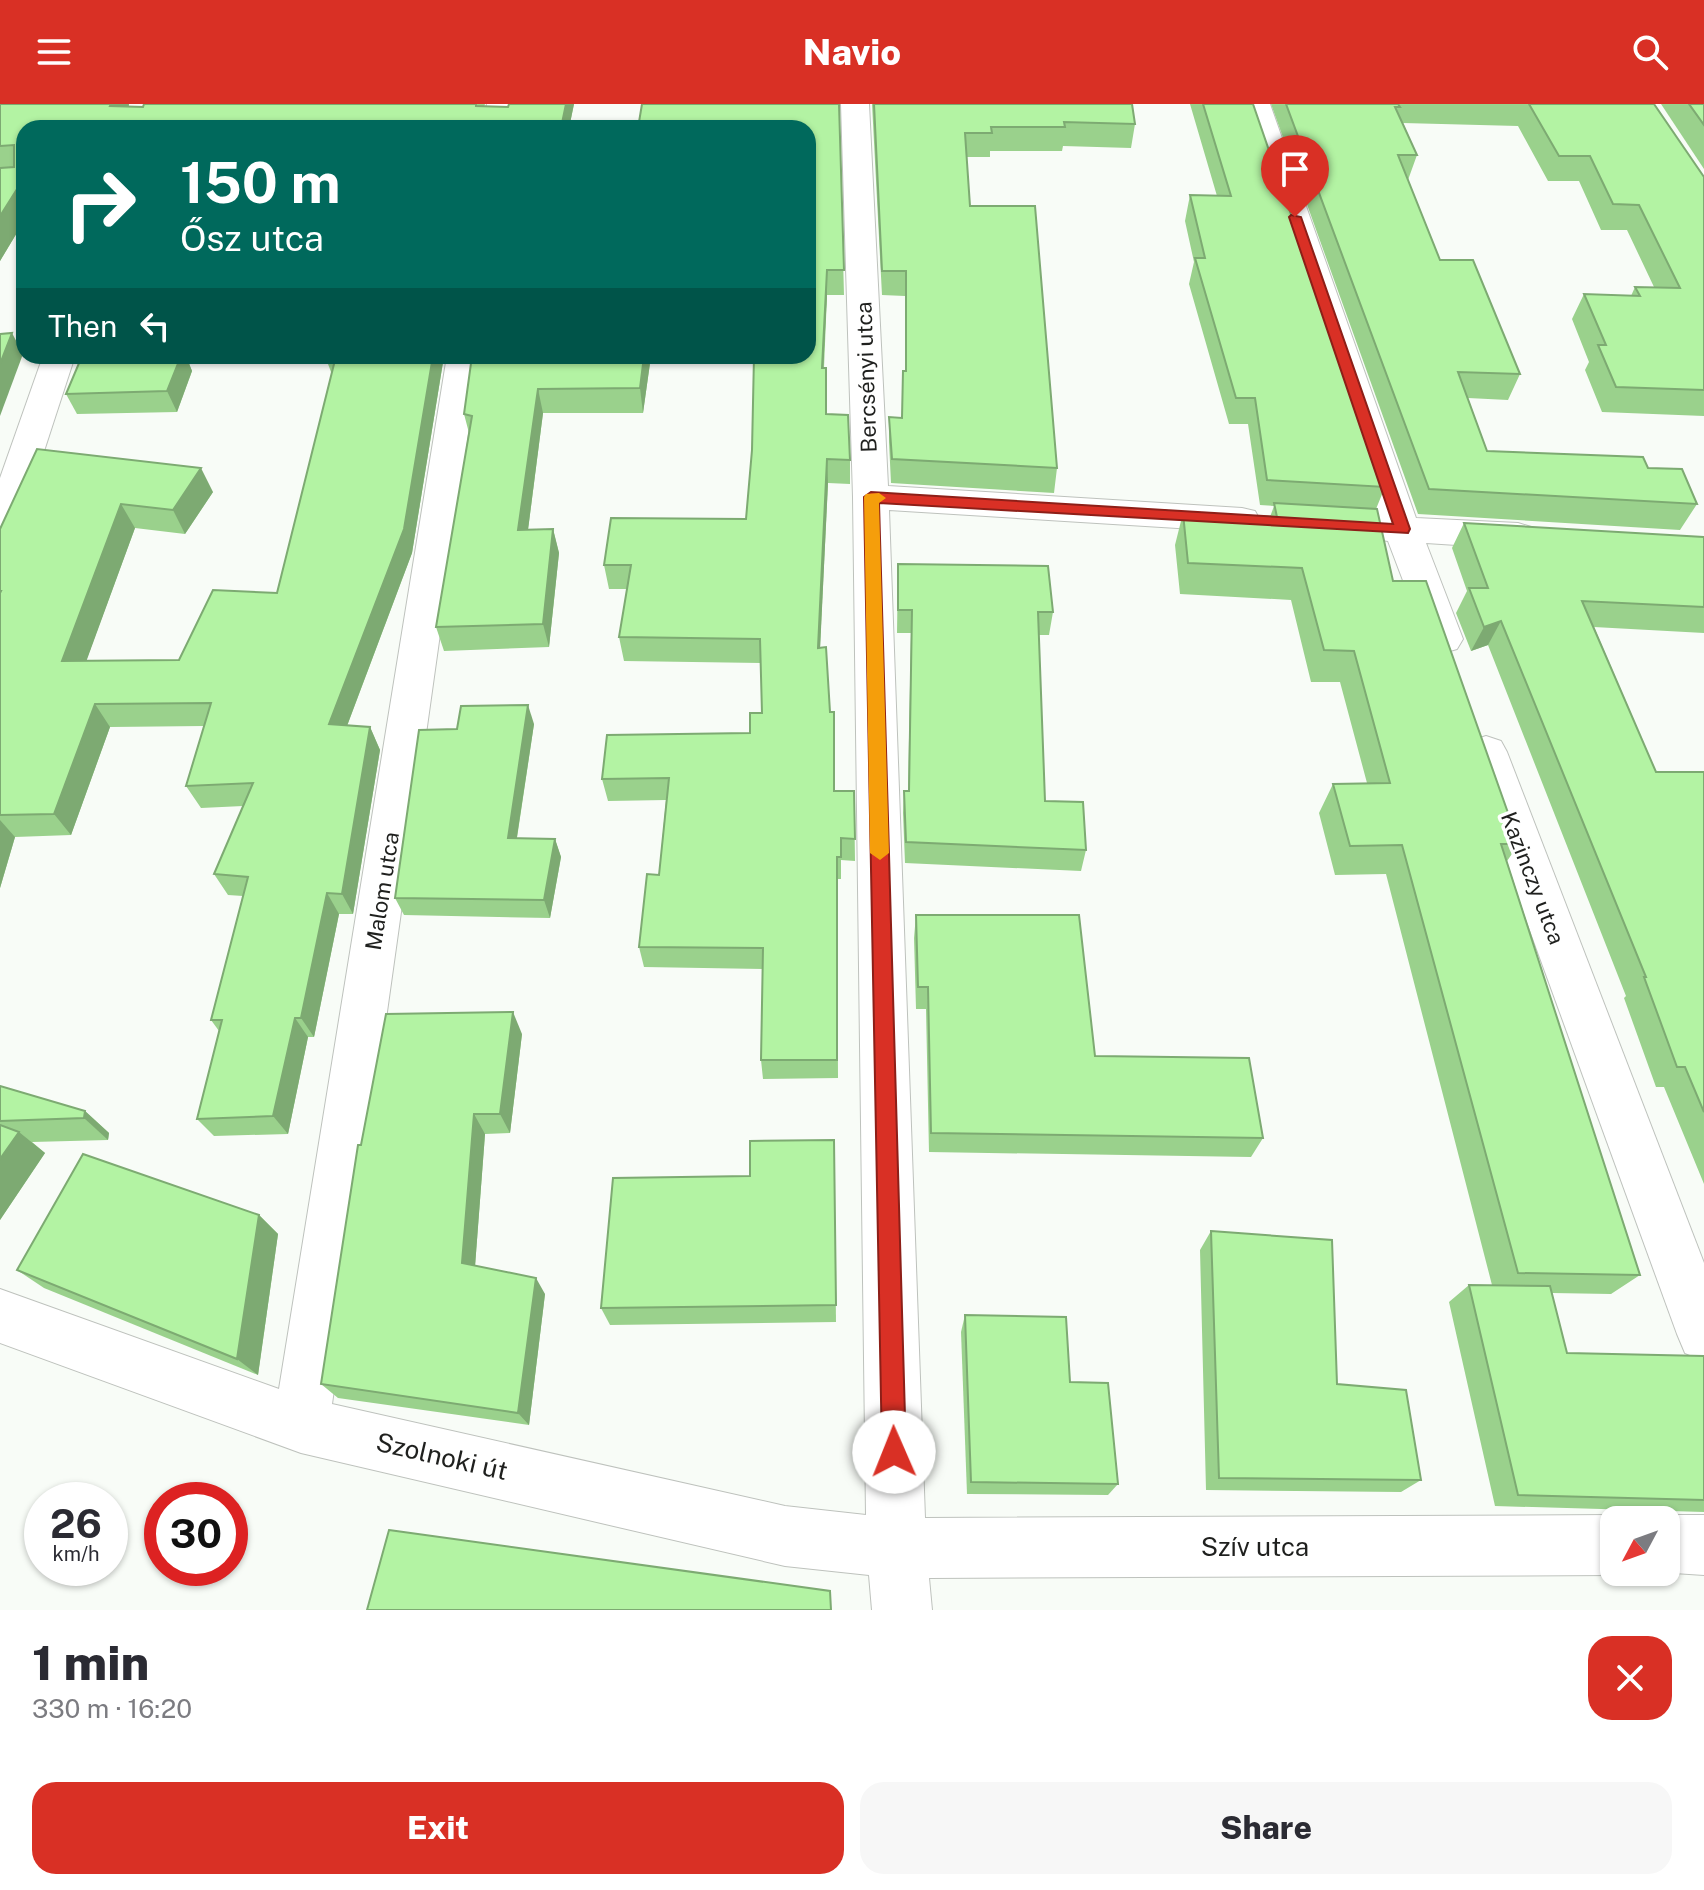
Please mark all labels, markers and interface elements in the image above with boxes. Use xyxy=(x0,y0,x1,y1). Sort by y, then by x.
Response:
icon: menu xyxy=(32,30,76,74)
icon: search xyxy=(1628,30,1672,74)
text: Navio xyxy=(803,31,901,73)
pin xyxy=(1261,135,1329,217)
icon: arrive xyxy=(1273,147,1317,191)
text: 150 m xyxy=(180,150,341,216)
icon: right xyxy=(48,152,152,256)
text: Ősz utca xyxy=(180,217,324,259)
street label: Bercsényi utca xyxy=(850,301,882,453)
icon: left xyxy=(133,304,177,348)
text: Then xyxy=(48,308,117,344)
street label: Kazinczy utca xyxy=(1496,808,1570,948)
street label: Malom utca xyxy=(360,830,404,952)
position arrow xyxy=(852,1410,936,1494)
street label: Szolnoki út xyxy=(373,1426,511,1486)
speed limit sign: 30 xyxy=(144,1482,248,1586)
text: 26 xyxy=(50,1500,102,1547)
north arrow xyxy=(1600,1506,1680,1586)
map controls xyxy=(1600,1506,1680,1586)
street label: Szív utca xyxy=(1201,1531,1309,1562)
text: km/h xyxy=(52,1542,100,1566)
text: 1 min xyxy=(32,1634,149,1691)
button: close xyxy=(1588,1636,1672,1720)
text: 330 m · 16:20 xyxy=(32,1693,192,1724)
button: Exit xyxy=(32,1782,844,1874)
button: Share xyxy=(860,1782,1672,1874)

